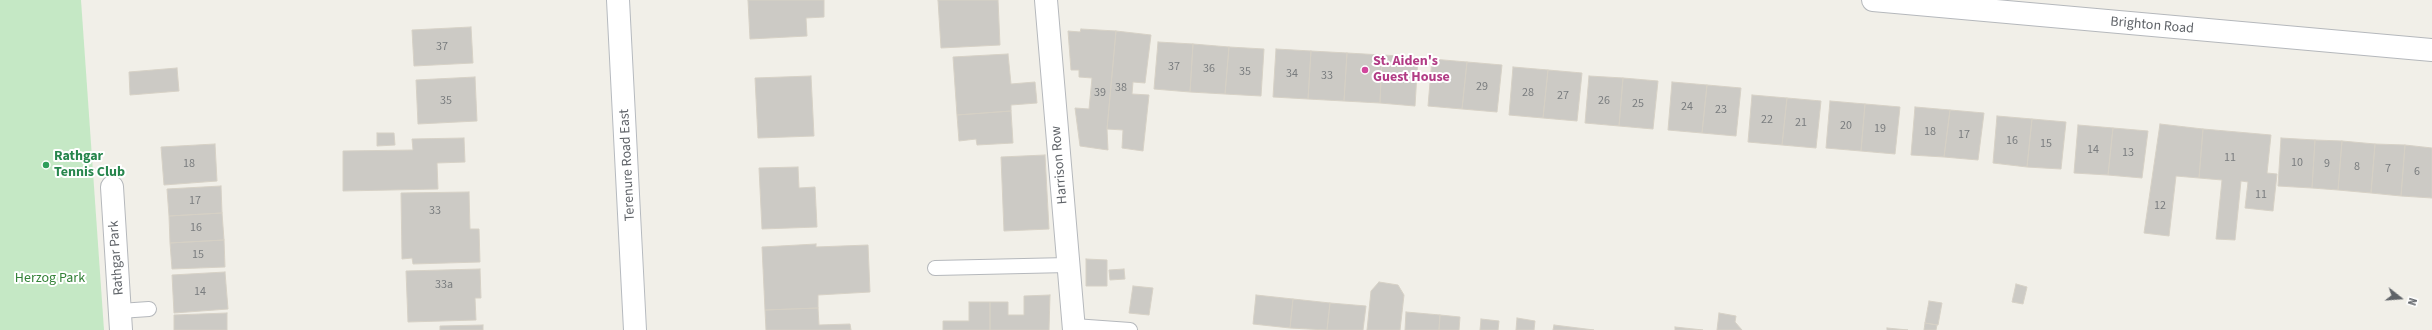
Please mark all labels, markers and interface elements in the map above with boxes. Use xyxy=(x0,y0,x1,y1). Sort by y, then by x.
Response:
street label: Brighton Road xyxy=(2110,14,2194,38)
house number: 37 xyxy=(436,40,448,54)
place label: St. Aiden's Guest House xyxy=(1373,54,1450,86)
house number: 37 xyxy=(1168,60,1180,74)
house number: 36 xyxy=(1203,62,1215,76)
house number: 35 xyxy=(1239,65,1251,79)
marker: St. Aiden's Guest House xyxy=(1360,65,1370,75)
house number: 34 xyxy=(1286,67,1298,81)
house number: 33 xyxy=(1321,69,1333,83)
house number: 29 xyxy=(1476,80,1488,94)
house number: 38 xyxy=(1115,81,1127,95)
house number: 39 xyxy=(1094,86,1106,100)
house number: 28 xyxy=(1522,86,1534,100)
house number: 27 xyxy=(1557,89,1569,103)
house number: 35 xyxy=(440,94,452,108)
house number: 26 xyxy=(1598,94,1610,108)
house number: 25 xyxy=(1632,97,1644,111)
house number: 24 xyxy=(1681,100,1693,114)
house number: 23 xyxy=(1715,103,1727,117)
street label: Terenure Road East xyxy=(617,108,639,222)
house number: 22 xyxy=(1761,113,1773,127)
house number: 21 xyxy=(1795,116,1807,130)
house number: 20 xyxy=(1840,119,1852,133)
house number: 19 xyxy=(1874,122,1886,136)
street label: Harrison Row xyxy=(1048,125,1072,205)
house number: 18 xyxy=(1924,125,1936,139)
house number: 17 xyxy=(1958,128,1970,142)
house number: 16 xyxy=(2006,134,2018,148)
house number: 15 xyxy=(2040,137,2052,151)
house number: 14 xyxy=(2087,143,2099,157)
house number: 13 xyxy=(2122,146,2134,160)
place label: Rathgar Tennis Club xyxy=(54,149,125,182)
house number: 11 xyxy=(2224,151,2236,165)
house number: 10 xyxy=(2291,156,2303,170)
house number: 18 xyxy=(183,157,195,171)
house number: 9 xyxy=(2324,157,2330,171)
marker: Rathgar Tennis Club xyxy=(41,160,51,170)
house number: 8 xyxy=(2354,160,2360,174)
house number: 7 xyxy=(2385,162,2391,176)
house number: 6 xyxy=(2414,165,2420,179)
house number: 11 xyxy=(2255,188,2267,202)
house number: 17 xyxy=(189,194,201,208)
house number: 12 xyxy=(2154,199,2166,213)
house number: 33 xyxy=(429,204,441,218)
street label: Rathgar Park xyxy=(106,220,128,296)
house number: 16 xyxy=(190,221,202,235)
house number: 15 xyxy=(192,248,204,262)
park label: Herzog Park xyxy=(15,271,85,287)
house number: 33a xyxy=(435,278,453,292)
north arrow xyxy=(2380,278,2420,318)
house number: 14 xyxy=(194,285,206,299)
text: N xyxy=(2404,296,2420,307)

